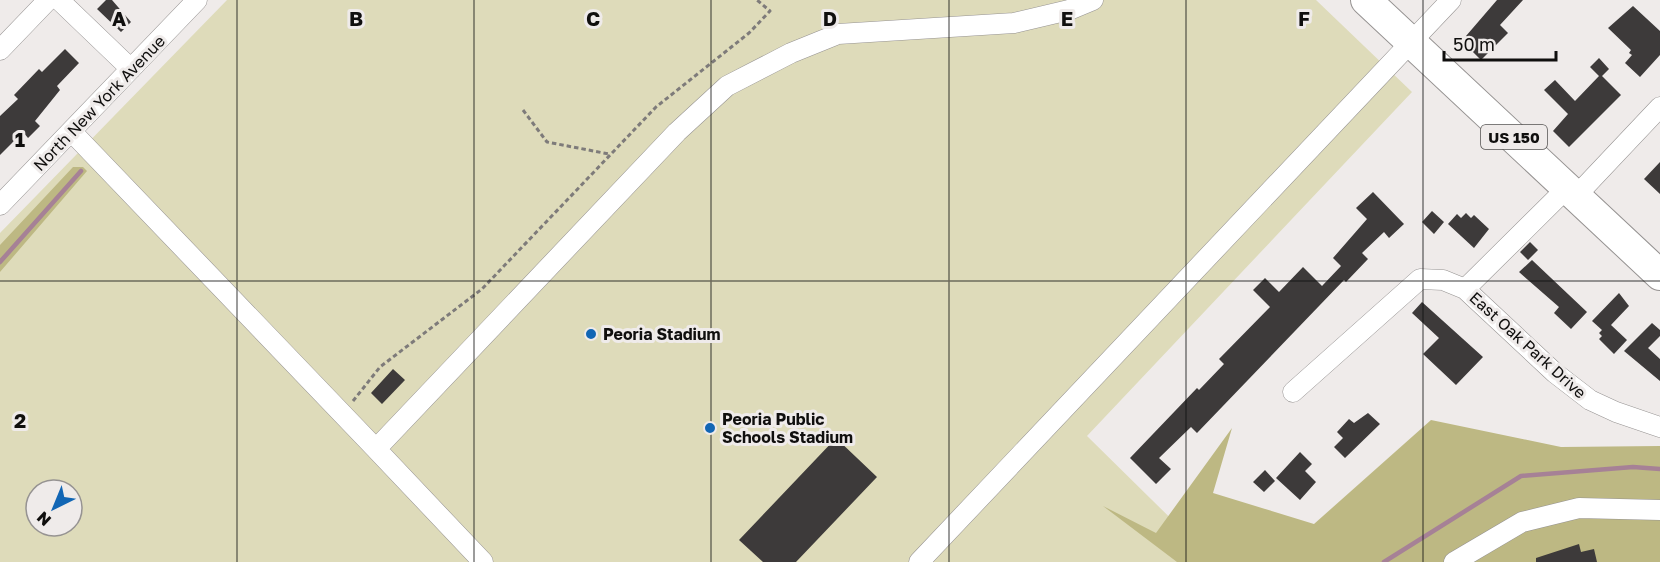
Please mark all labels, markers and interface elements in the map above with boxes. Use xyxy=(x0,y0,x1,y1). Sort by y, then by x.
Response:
text: A xyxy=(112,6,126,30)
text: B xyxy=(349,6,363,30)
text: C xyxy=(586,6,600,30)
text: D xyxy=(823,6,837,30)
text: E xyxy=(1061,6,1073,30)
text: F xyxy=(1298,6,1310,30)
scale bar xyxy=(1444,24,1556,62)
street label: North New York Avenue xyxy=(29,31,169,175)
text: 50 m xyxy=(1453,33,1495,55)
road number: US 150 xyxy=(1481,125,1547,149)
text: 1 xyxy=(15,127,25,151)
street label: East Oak Park Drive xyxy=(1466,287,1590,403)
place label: Peoria Stadium xyxy=(603,324,721,344)
marker: Peoria Stadium xyxy=(584,327,598,341)
text: 2 xyxy=(14,408,26,432)
place label: Peoria Public Schools Stadium xyxy=(722,409,853,447)
marker: Peoria Public Schools Stadium xyxy=(703,421,717,435)
north arrow xyxy=(24,478,84,538)
text: N xyxy=(32,508,55,530)

